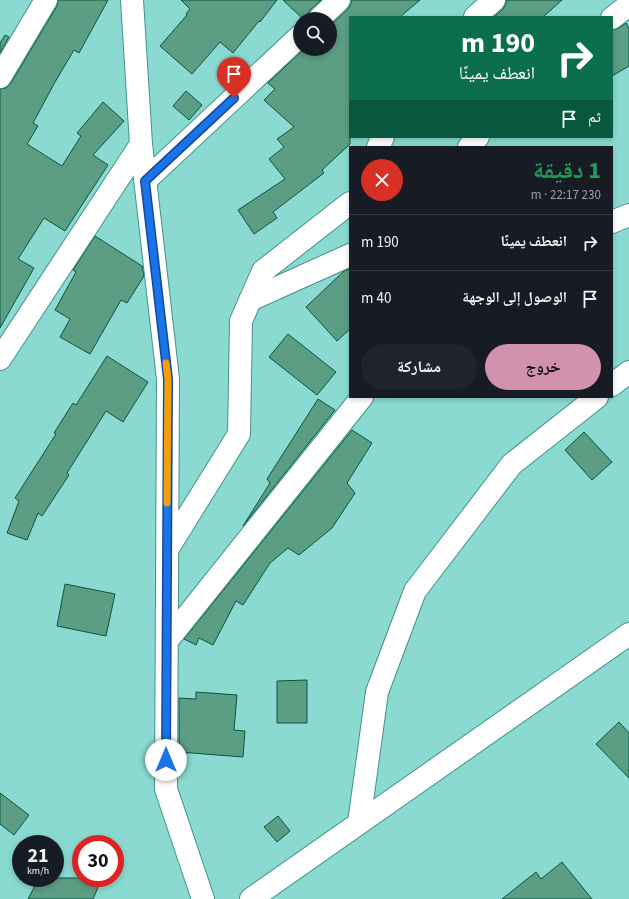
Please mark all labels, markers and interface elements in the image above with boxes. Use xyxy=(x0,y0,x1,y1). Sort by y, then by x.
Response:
map controls xyxy=(293,12,337,56)
button: search xyxy=(293,12,337,56)
text: 190 m xyxy=(461,23,535,63)
icon: right xyxy=(549,32,601,84)
pin xyxy=(217,57,251,98)
text: انعطف يمينًا xyxy=(459,61,535,86)
icon: arrive xyxy=(223,63,245,85)
text: ثم xyxy=(588,107,601,128)
icon: arrive xyxy=(558,108,580,130)
text: 1 دقيقة xyxy=(533,153,601,188)
button: close xyxy=(361,159,403,201)
text: 230 m · 22:17 xyxy=(531,186,601,204)
text: انعطف يمينًا xyxy=(500,231,567,252)
text: 190 m xyxy=(361,232,399,253)
icon: right xyxy=(579,232,601,254)
text: الوصول إلى الوجهة xyxy=(462,287,567,308)
text: 40 m xyxy=(361,288,391,309)
icon: arrive xyxy=(579,288,601,310)
button: مشاركة xyxy=(361,344,477,390)
button: خروج xyxy=(485,344,601,390)
position arrow xyxy=(145,739,187,781)
speed limit sign: 30 xyxy=(72,835,124,887)
text: 21 xyxy=(27,842,49,870)
text: km/h xyxy=(27,864,49,878)

